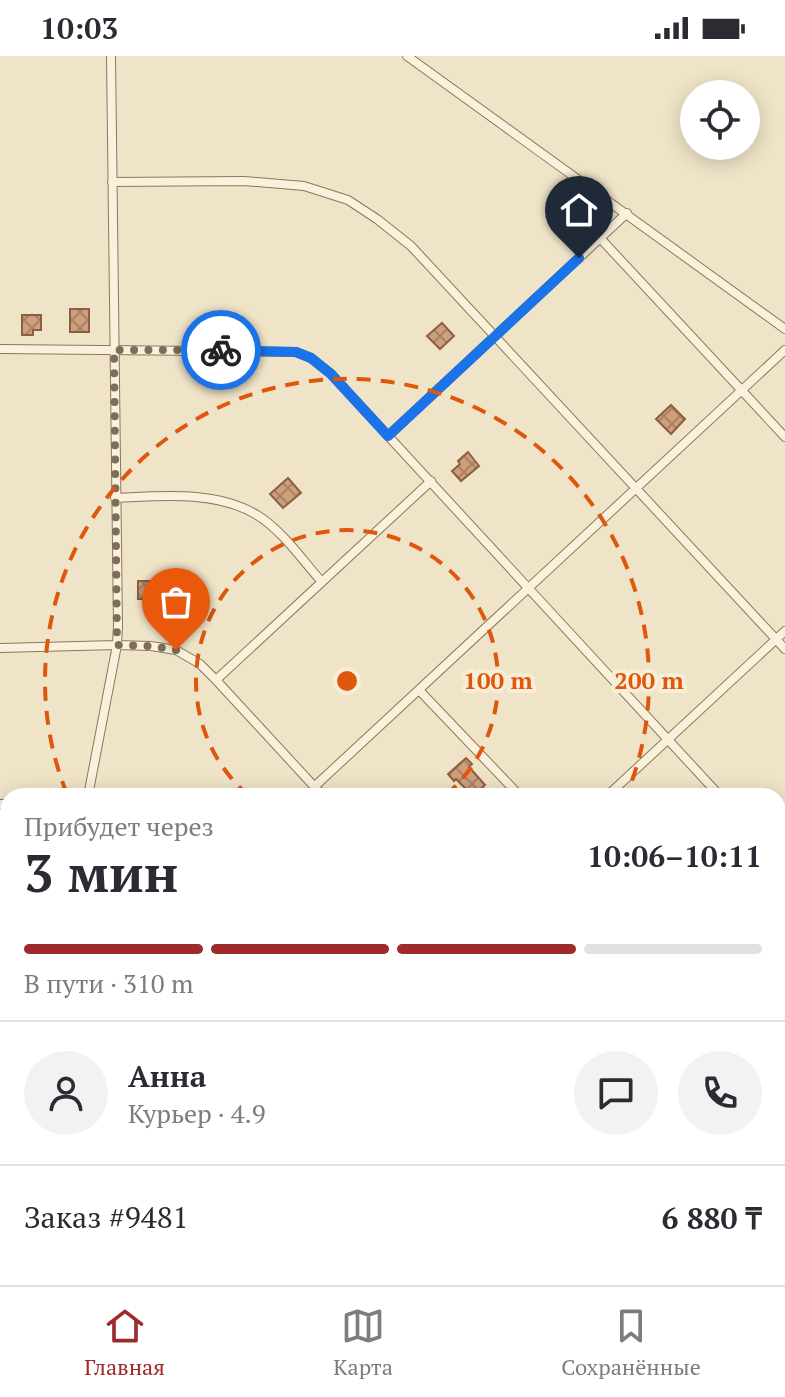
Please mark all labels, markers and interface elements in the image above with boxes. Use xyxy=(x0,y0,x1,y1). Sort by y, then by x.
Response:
text: 10:03 xyxy=(40,8,118,48)
map controls xyxy=(680,80,760,160)
button: locate xyxy=(680,80,760,160)
pin xyxy=(545,176,613,258)
icon: home xyxy=(557,188,601,232)
courier xyxy=(181,310,261,390)
icon: bike xyxy=(199,328,243,372)
pin xyxy=(142,568,210,650)
icon: bag xyxy=(154,580,198,624)
text: 100 m xyxy=(463,664,533,696)
text: 200 m xyxy=(614,664,684,696)
centre of rings xyxy=(333,667,361,695)
text: Прибудет через xyxy=(24,809,214,843)
text: 10:06–10:11 xyxy=(587,836,762,876)
text: 3 мин xyxy=(24,838,178,907)
text: В пути · 310 m xyxy=(24,966,193,1000)
button: person xyxy=(24,1051,108,1135)
button: chat xyxy=(574,1051,658,1135)
button: phone xyxy=(678,1051,762,1135)
text: Анна xyxy=(128,1056,206,1096)
text: Курьер · 4.9 xyxy=(128,1096,266,1130)
text: Заказ #9481 xyxy=(24,1197,189,1237)
text: 6 880 ₸ xyxy=(662,1198,762,1238)
tab: Главная xyxy=(84,1304,165,1381)
tab: Карта xyxy=(333,1304,393,1381)
tab: Сохранённые xyxy=(561,1304,701,1381)

